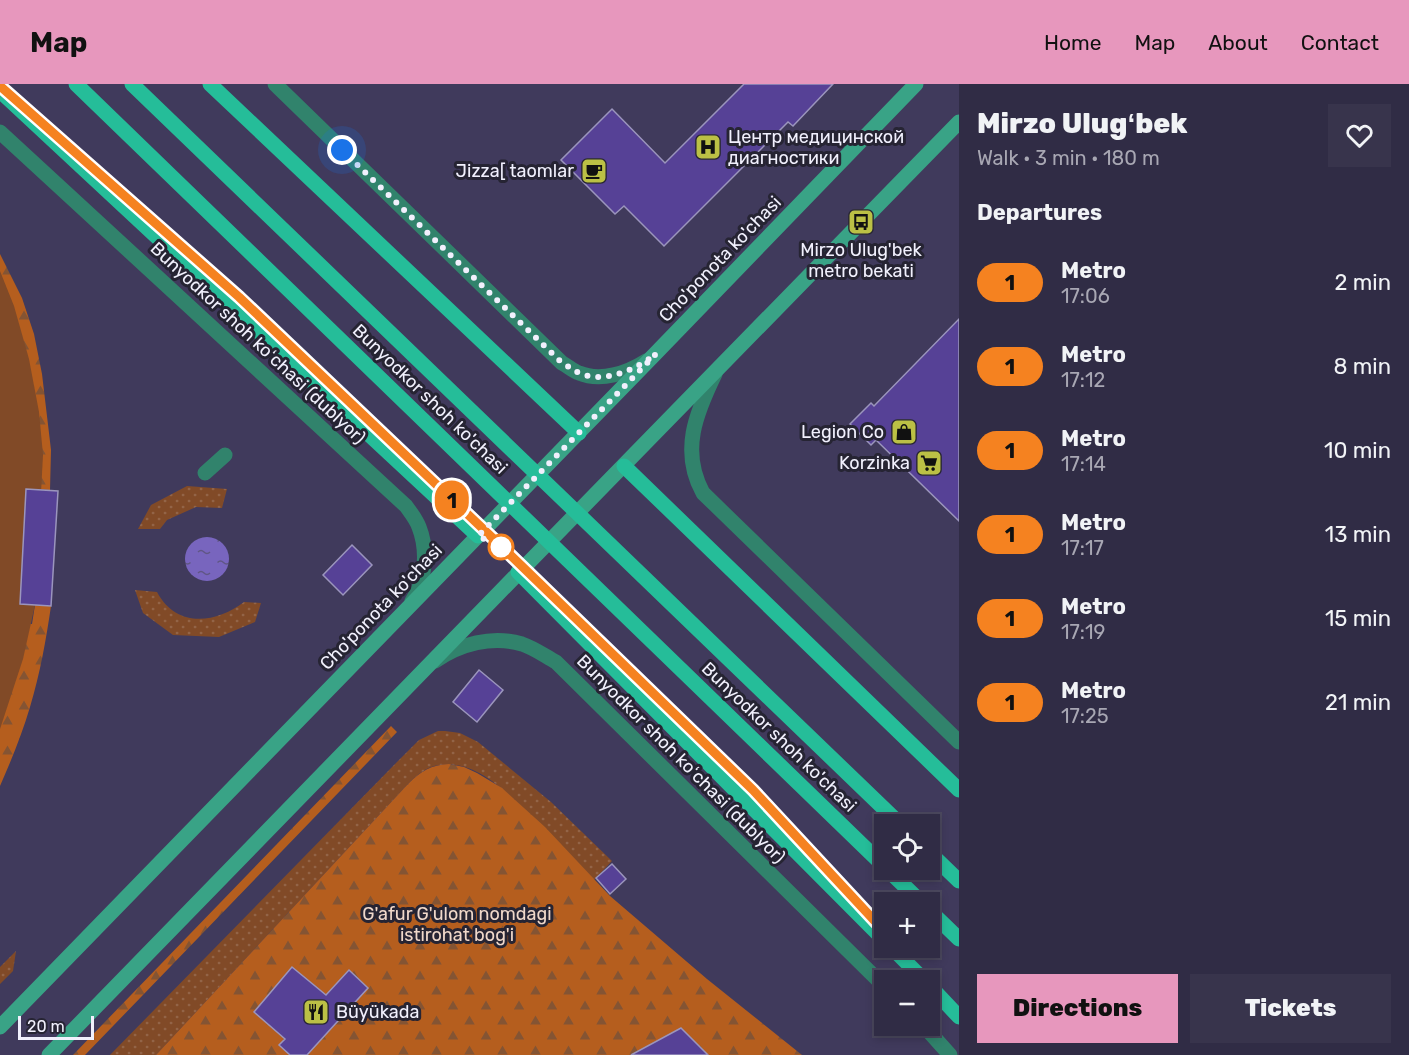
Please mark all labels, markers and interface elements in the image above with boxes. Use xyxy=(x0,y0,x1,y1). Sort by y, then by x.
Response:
text: Map xyxy=(30,26,87,59)
text: Home xyxy=(1044,30,1101,55)
text: Map xyxy=(1134,30,1175,55)
text: About xyxy=(1208,30,1268,55)
text: Contact xyxy=(1301,30,1379,55)
button: heart xyxy=(1328,104,1391,167)
text: Mirzo Ulugʻbek xyxy=(977,107,1188,140)
place label: Центр медицинской диагностики xyxy=(728,126,904,169)
hospital icon: Центр медицинской диагностики xyxy=(693,132,723,162)
your location xyxy=(327,135,357,165)
text: Walk · 3 min · 180 m xyxy=(977,146,1160,170)
cafe icon: Jizza[ taomlar xyxy=(579,156,609,186)
place label: Jizza[ taomlar xyxy=(456,160,574,182)
street label: Cho'ponota ko'chasi xyxy=(654,191,786,327)
text: Departures xyxy=(977,199,1102,226)
bus stop icon: Mirzo Ulug'bek metro bekati xyxy=(846,207,876,237)
street label: Bunyodkor shoh koʻchasi (dublyor) xyxy=(146,237,370,449)
place label: Mirzo Ulug'bek metro bekati xyxy=(800,239,923,282)
text: Metro xyxy=(1061,257,1126,284)
text: 2 min xyxy=(1334,269,1391,296)
text: 1 xyxy=(1005,270,1015,295)
text: 17:06 xyxy=(1061,284,1110,308)
street label: Bunyodkor shoh ko'chasi xyxy=(348,319,512,479)
text: Metro xyxy=(1061,341,1126,368)
text: 8 min xyxy=(1333,353,1391,380)
text: 1 xyxy=(1005,354,1015,379)
text: 17:12 xyxy=(1061,368,1105,392)
shop icon: Legion Co xyxy=(889,417,919,447)
place label: Legion Co xyxy=(801,421,884,443)
text: Metro xyxy=(1061,425,1126,452)
text: 10 min xyxy=(1324,437,1391,464)
text: 1 xyxy=(1005,438,1015,463)
supermarket icon: Korzinka xyxy=(914,448,944,478)
place label: Korzinka xyxy=(839,452,910,474)
text: 17:14 xyxy=(1061,452,1106,476)
line badge: 1 xyxy=(432,480,472,520)
text: 1 xyxy=(447,488,457,513)
text: Metro xyxy=(1061,509,1126,536)
text: 13 min xyxy=(1325,521,1391,548)
text: 1 xyxy=(1005,522,1015,547)
unlabelled marker xyxy=(488,534,514,560)
text: 17:17 xyxy=(1061,536,1104,560)
street label: Cho'ponota ko'chasi xyxy=(315,539,447,675)
text: Metro xyxy=(1061,593,1126,620)
text: 15 min xyxy=(1325,605,1391,632)
text: 1 xyxy=(1005,606,1015,631)
text: 17:19 xyxy=(1061,620,1105,644)
street label: Bunyodkor shoh koʻchasi (dublyor) xyxy=(572,650,790,868)
street label: Bunyodkor shoh ko'chasi xyxy=(697,657,861,817)
text: Metro xyxy=(1061,677,1126,704)
text: 21 min xyxy=(1325,689,1391,716)
text: 1 xyxy=(1005,690,1015,715)
text: 17:25 xyxy=(1061,704,1109,728)
map controls xyxy=(874,814,940,1036)
button: locate xyxy=(874,814,940,880)
button: + xyxy=(874,892,940,958)
park label: G'afur G'ulom nomdagi istirohat bog'i xyxy=(362,903,552,946)
button: − xyxy=(874,970,940,1036)
button: Directions xyxy=(977,974,1178,1043)
button: Tickets xyxy=(1190,974,1391,1043)
restaurant icon: Büyükada xyxy=(301,997,331,1027)
place label: Büyükada xyxy=(336,1001,419,1023)
scale bar xyxy=(18,1013,94,1040)
text: 20 m xyxy=(27,1017,65,1036)

